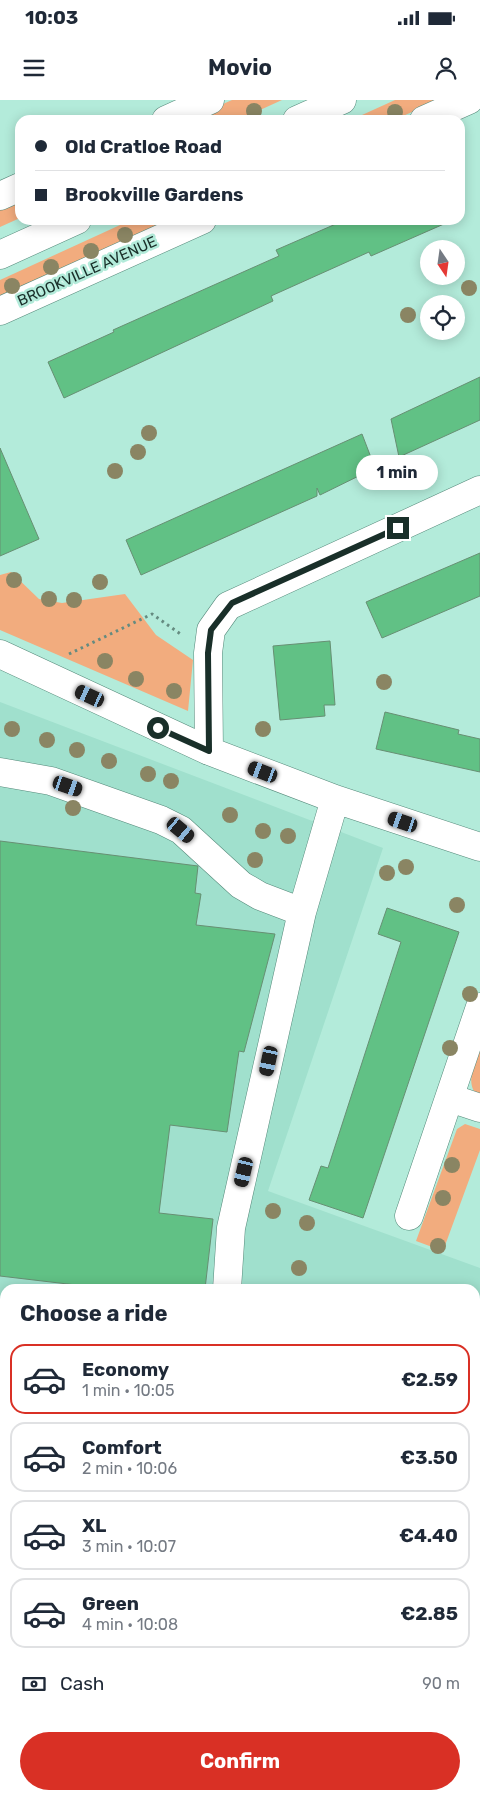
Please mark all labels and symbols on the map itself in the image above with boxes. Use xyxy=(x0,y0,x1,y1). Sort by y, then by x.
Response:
street label: BROOKVILLE AVENUE xyxy=(15,232,159,310)
north arrow xyxy=(420,240,465,285)
callout: 1 min xyxy=(357,456,439,490)
route end xyxy=(387,517,409,539)
car xyxy=(73,683,106,709)
route start xyxy=(147,717,169,739)
car xyxy=(246,760,279,784)
car xyxy=(51,774,84,798)
car xyxy=(386,810,419,834)
car xyxy=(164,815,197,845)
car xyxy=(258,1045,279,1077)
car xyxy=(233,1156,254,1188)

